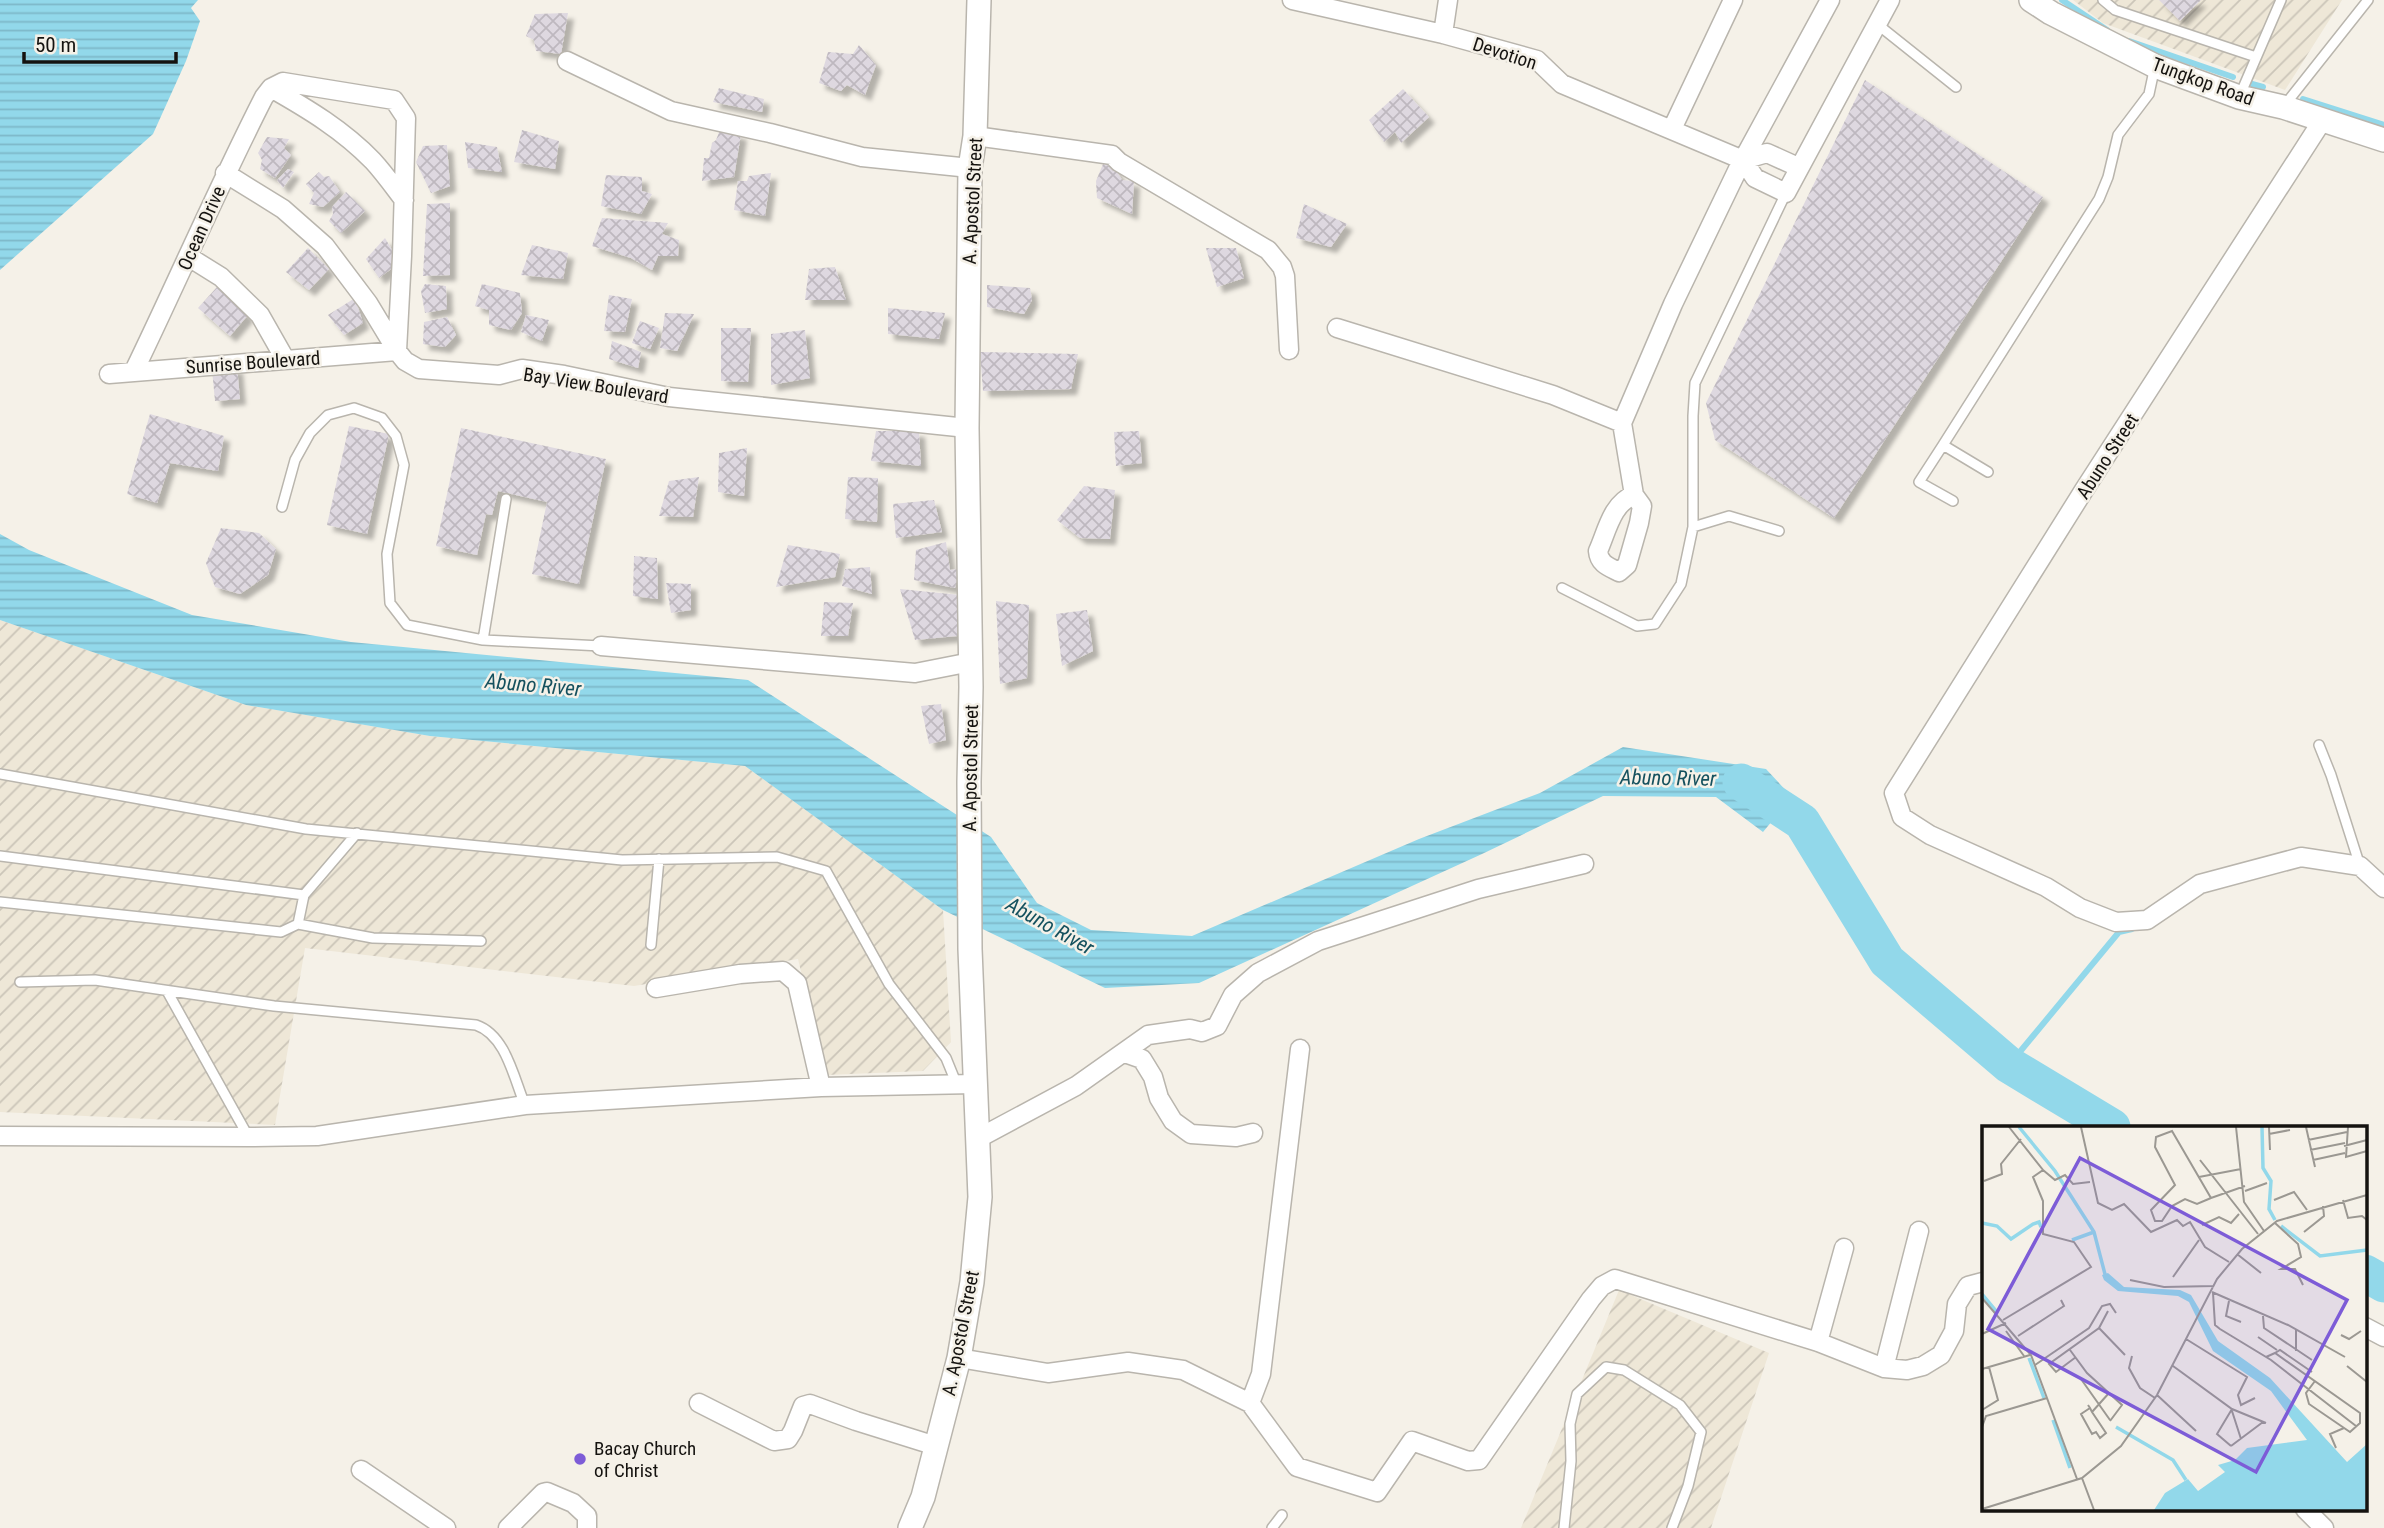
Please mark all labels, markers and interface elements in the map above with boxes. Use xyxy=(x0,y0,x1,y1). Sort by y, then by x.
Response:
scale bar xyxy=(24,21,177,65)
street label: Devotion xyxy=(1470,32,1540,75)
text: 50 m xyxy=(35,33,76,57)
street label: Tungkop Road xyxy=(2149,52,2257,111)
street label: A. Apostol Street xyxy=(958,137,987,265)
street label: Ocean Drive xyxy=(173,182,230,274)
street label: Sunrise Boulevard xyxy=(185,346,321,379)
street label: Bay View Boulevard xyxy=(522,363,670,408)
street label: Abuno Street xyxy=(2071,409,2144,503)
water label: Abuno River xyxy=(483,669,583,701)
street label: A. Apostol Street xyxy=(958,704,983,832)
water label: Abuno River xyxy=(1619,765,1717,791)
water label: Abuno River xyxy=(1001,892,1099,960)
inset map xyxy=(1982,1126,2366,1510)
street label: A. Apostol Street xyxy=(937,1269,984,1398)
place label: Bacay Church of Christ xyxy=(594,1437,696,1482)
marker: Bacay Church of Christ xyxy=(572,1451,588,1467)

